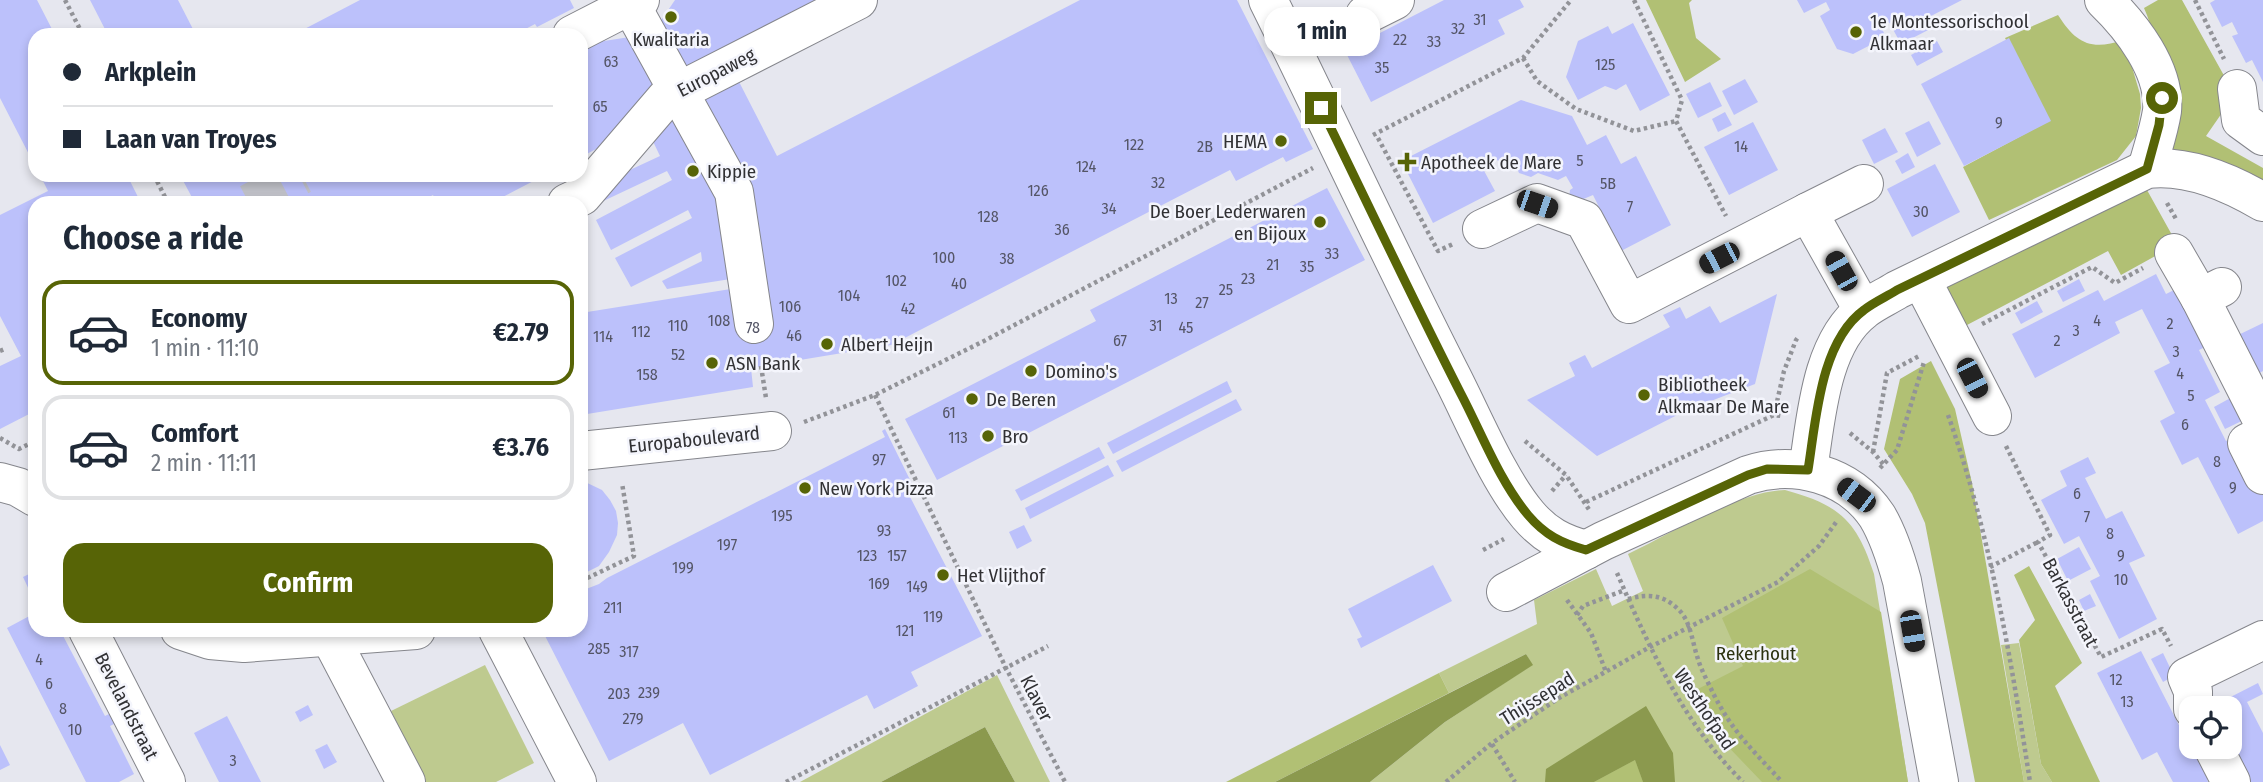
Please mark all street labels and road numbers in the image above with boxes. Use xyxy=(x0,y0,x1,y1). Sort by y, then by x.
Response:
street label: Europaweg xyxy=(673,43,759,102)
street label: Europaboulevard xyxy=(627,421,761,458)
street label: Barkasstraat xyxy=(2038,554,2104,651)
street label: Bevelandstraat xyxy=(90,649,164,764)
street label: Westhofpad xyxy=(1669,664,1740,754)
street label: Thijssepad xyxy=(1496,667,1579,730)
street label: Klaver xyxy=(1015,671,1058,725)

